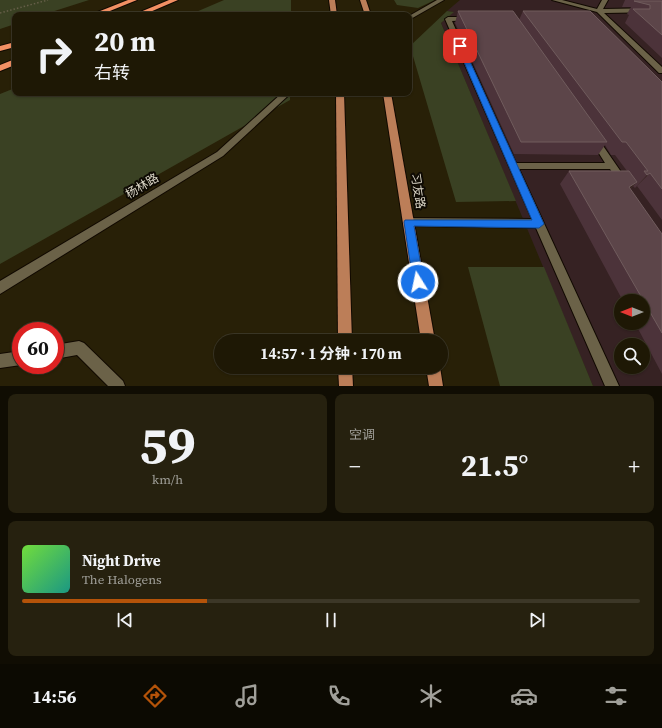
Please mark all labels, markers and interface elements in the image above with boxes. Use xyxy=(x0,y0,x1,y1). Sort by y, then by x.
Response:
text: 20 m xyxy=(94,22,156,60)
icon: right xyxy=(28,28,80,80)
pin xyxy=(443,29,477,63)
icon: arrive xyxy=(449,35,471,57)
text: 右转 xyxy=(94,60,130,85)
street label: 杨林路 xyxy=(122,170,162,202)
street label: 习友路 xyxy=(407,172,429,210)
position arrow xyxy=(397,261,439,303)
north arrow xyxy=(614,294,650,330)
map controls xyxy=(614,294,650,374)
speed limit sign: 60 xyxy=(12,322,64,374)
button: search xyxy=(614,338,650,374)
text: 14:57 · 1 分钟 · 170 m xyxy=(260,343,402,364)
text: 59 xyxy=(139,409,196,480)
text: 空调 xyxy=(349,426,375,443)
text: 21.5° xyxy=(461,445,528,486)
text: − xyxy=(349,451,361,481)
text: + xyxy=(628,451,640,481)
text: km/h xyxy=(152,471,183,488)
text: Night Drive xyxy=(82,550,161,571)
text: The Halogens xyxy=(82,571,162,588)
icon: previous xyxy=(114,609,136,631)
icon: pause xyxy=(320,609,342,631)
icon: next xyxy=(526,609,548,631)
icon: directions xyxy=(141,682,169,710)
icon: music xyxy=(233,682,261,710)
icon: phone xyxy=(325,682,353,710)
icon: climate xyxy=(417,682,445,710)
icon: car xyxy=(510,682,538,710)
icon: filters xyxy=(602,682,630,710)
text: 14:56 xyxy=(32,684,77,709)

